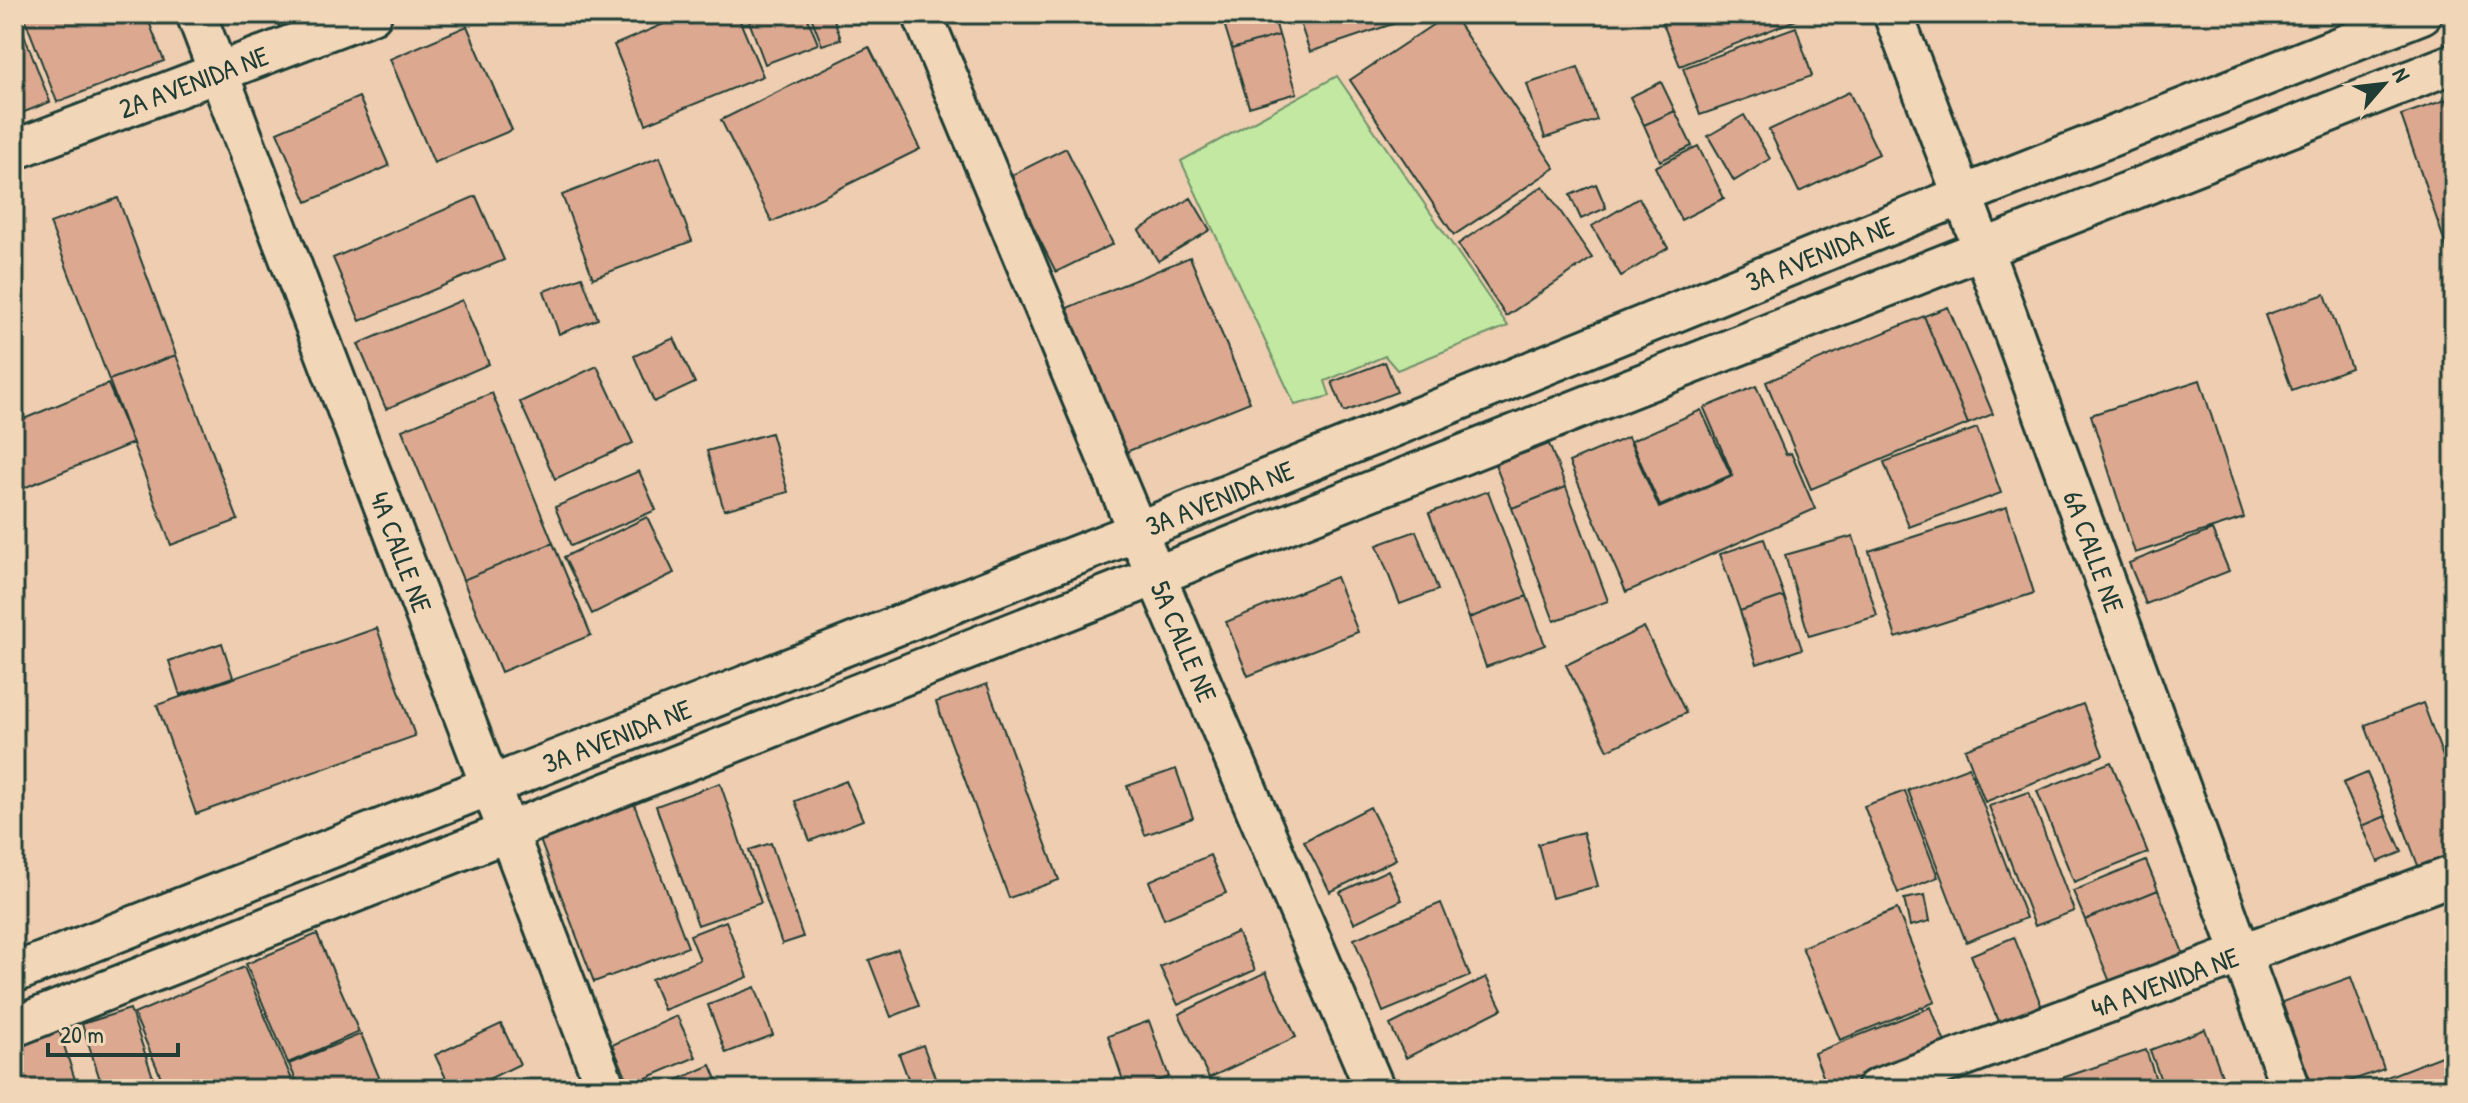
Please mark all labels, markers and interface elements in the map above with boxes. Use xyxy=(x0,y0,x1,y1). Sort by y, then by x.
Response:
street label: 2A AVENIDA NE xyxy=(113,36,274,128)
north arrow xyxy=(2344,44,2424,124)
text: N xyxy=(2386,62,2418,87)
street label: 3A AVENIDA NE xyxy=(1740,206,1900,301)
street label: 3A AVENIDA NE xyxy=(1140,451,1299,545)
street label: 6A CALLE NE xyxy=(2054,485,2134,618)
street label: 4A CALLE NE xyxy=(361,486,442,618)
street label: 5A CALLE NE xyxy=(1141,575,1227,708)
street label: 3A AVENIDA NE xyxy=(537,689,697,782)
street label: 4A AVENIDA NE xyxy=(2086,937,2244,1027)
scale bar xyxy=(48,1007,178,1057)
text: 20 m xyxy=(60,1018,104,1050)

